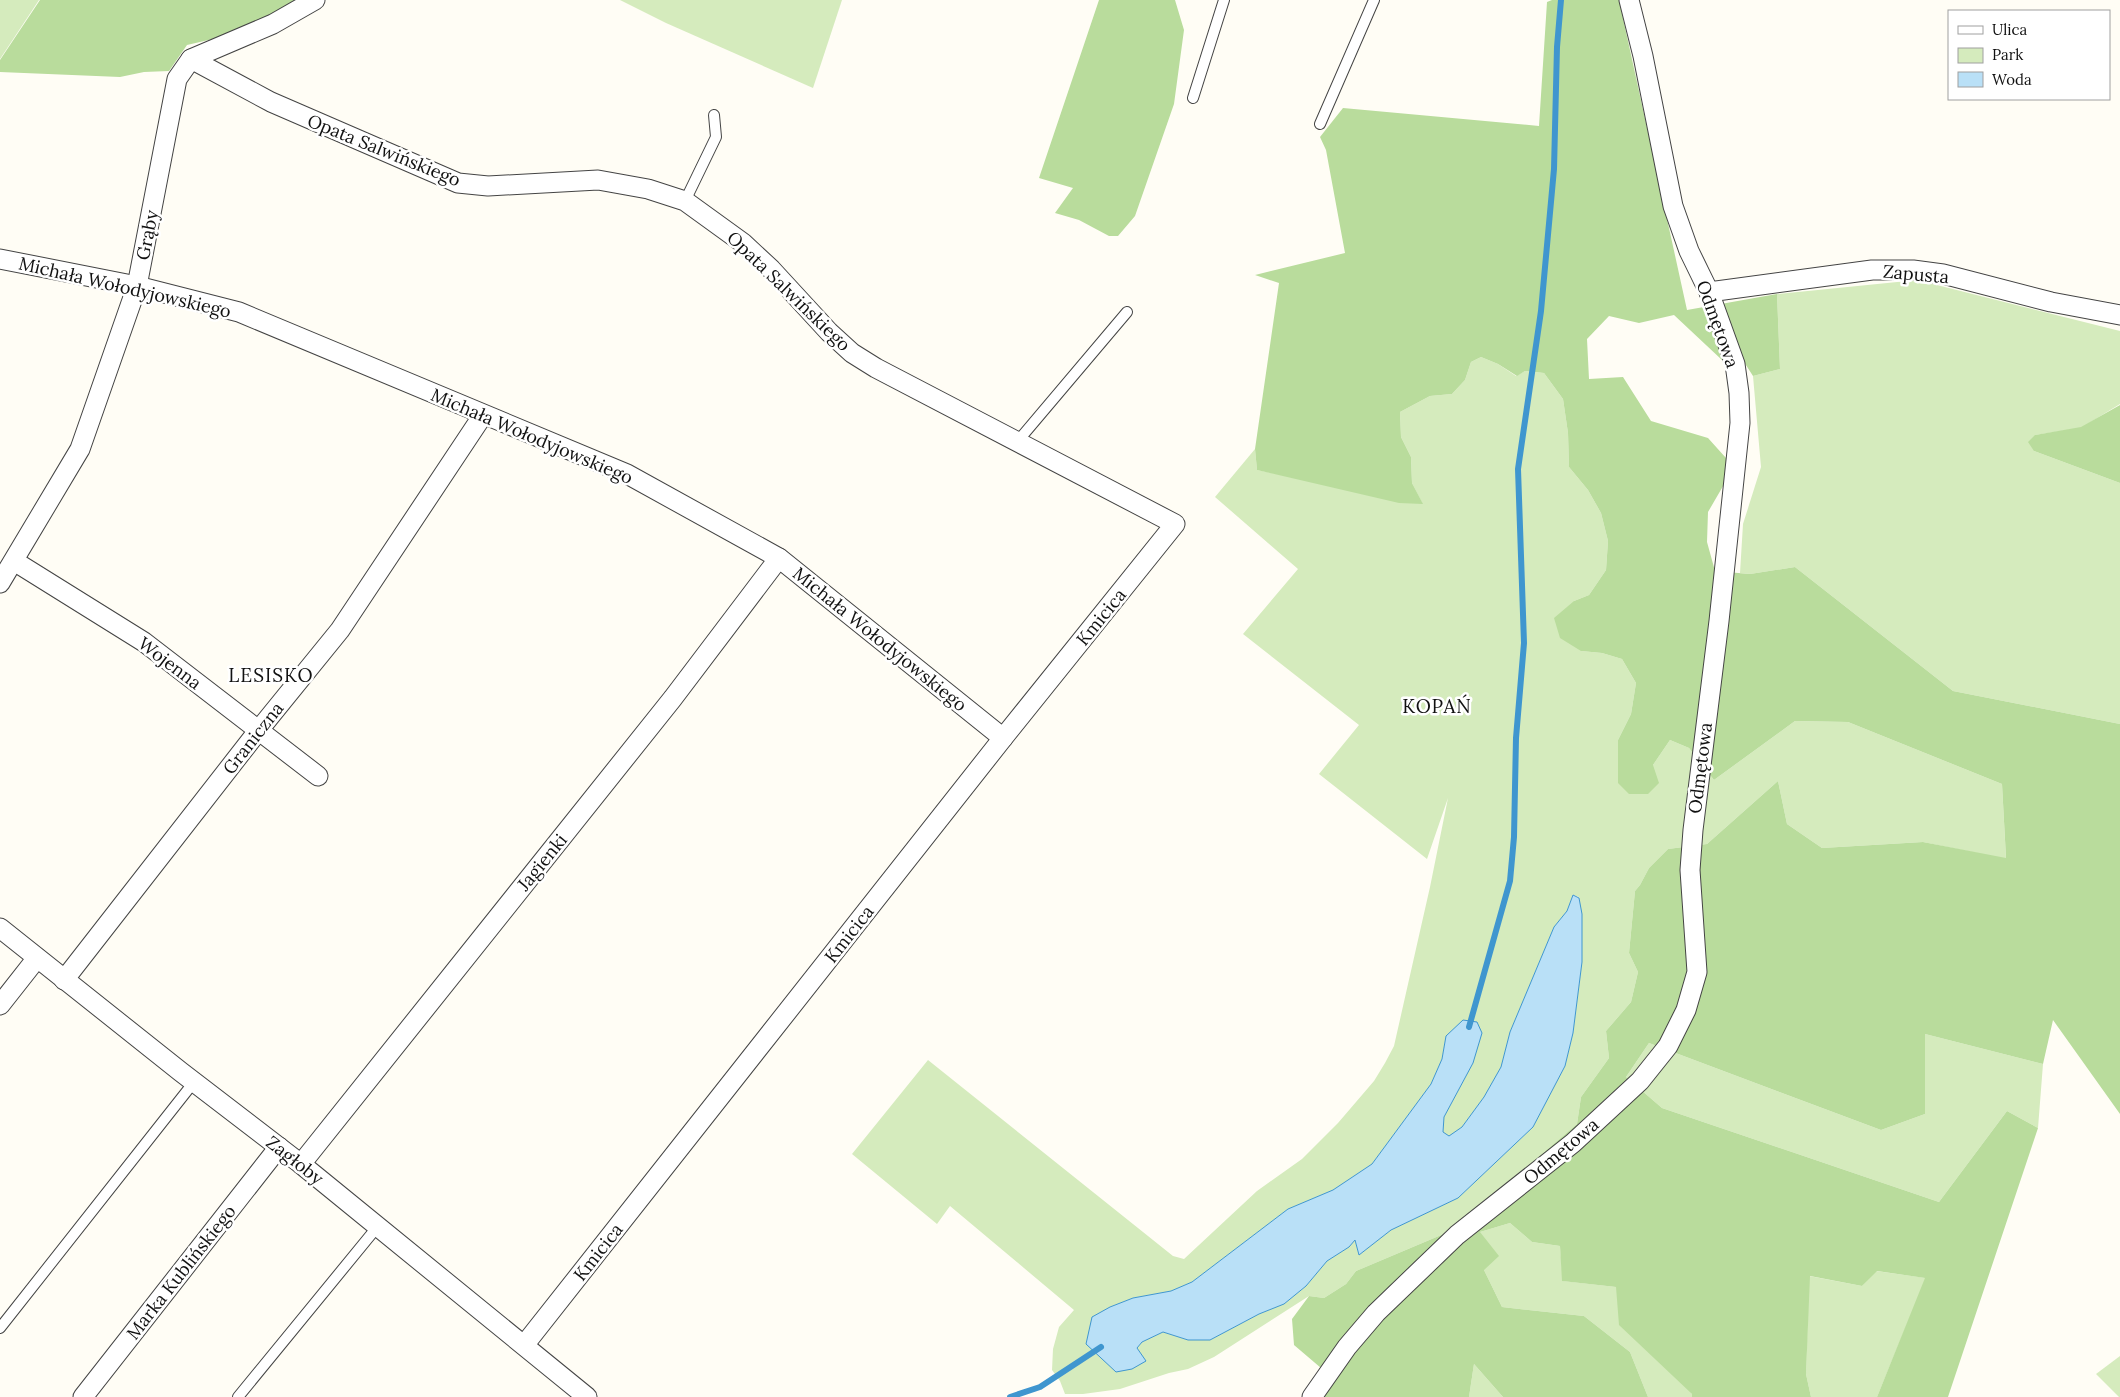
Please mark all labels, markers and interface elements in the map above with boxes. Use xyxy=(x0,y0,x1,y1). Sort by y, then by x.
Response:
legend xyxy=(1948,10,2110,100)
text: Ulica xyxy=(1992,20,2028,39)
text: Park xyxy=(1992,45,2023,64)
text: Woda xyxy=(1992,70,2032,89)
street label: Opata Salwińskiego xyxy=(304,109,464,191)
street label: Grąby xyxy=(131,208,163,262)
street label: Opata Salwińskiego xyxy=(722,226,856,356)
street label: Michała Wołodyjowskiego xyxy=(17,251,233,323)
street label: Zapusta xyxy=(1882,260,1950,288)
street label: Odmętowa xyxy=(1692,277,1744,371)
street label: Michała Wołodyjowskiego xyxy=(428,383,636,489)
street label: Michała Wołodyjowskiego xyxy=(788,562,972,716)
street label: Kmicica xyxy=(1071,584,1131,650)
street label: Wojenna xyxy=(134,632,206,694)
district label: LESISKO xyxy=(228,663,314,687)
district label: KOPAŃ xyxy=(1402,694,1472,718)
street label: Graniczna xyxy=(218,697,288,779)
street label: Odmętowa xyxy=(1683,721,1717,815)
street label: Jagienki xyxy=(511,829,572,896)
street label: Kmicica xyxy=(819,901,879,967)
street label: Odmętowa xyxy=(1519,1113,1603,1189)
street label: Zagłoby xyxy=(262,1130,329,1190)
street label: Marka Kublińskiego xyxy=(121,1200,241,1344)
street label: Kmicica xyxy=(568,1219,628,1285)

